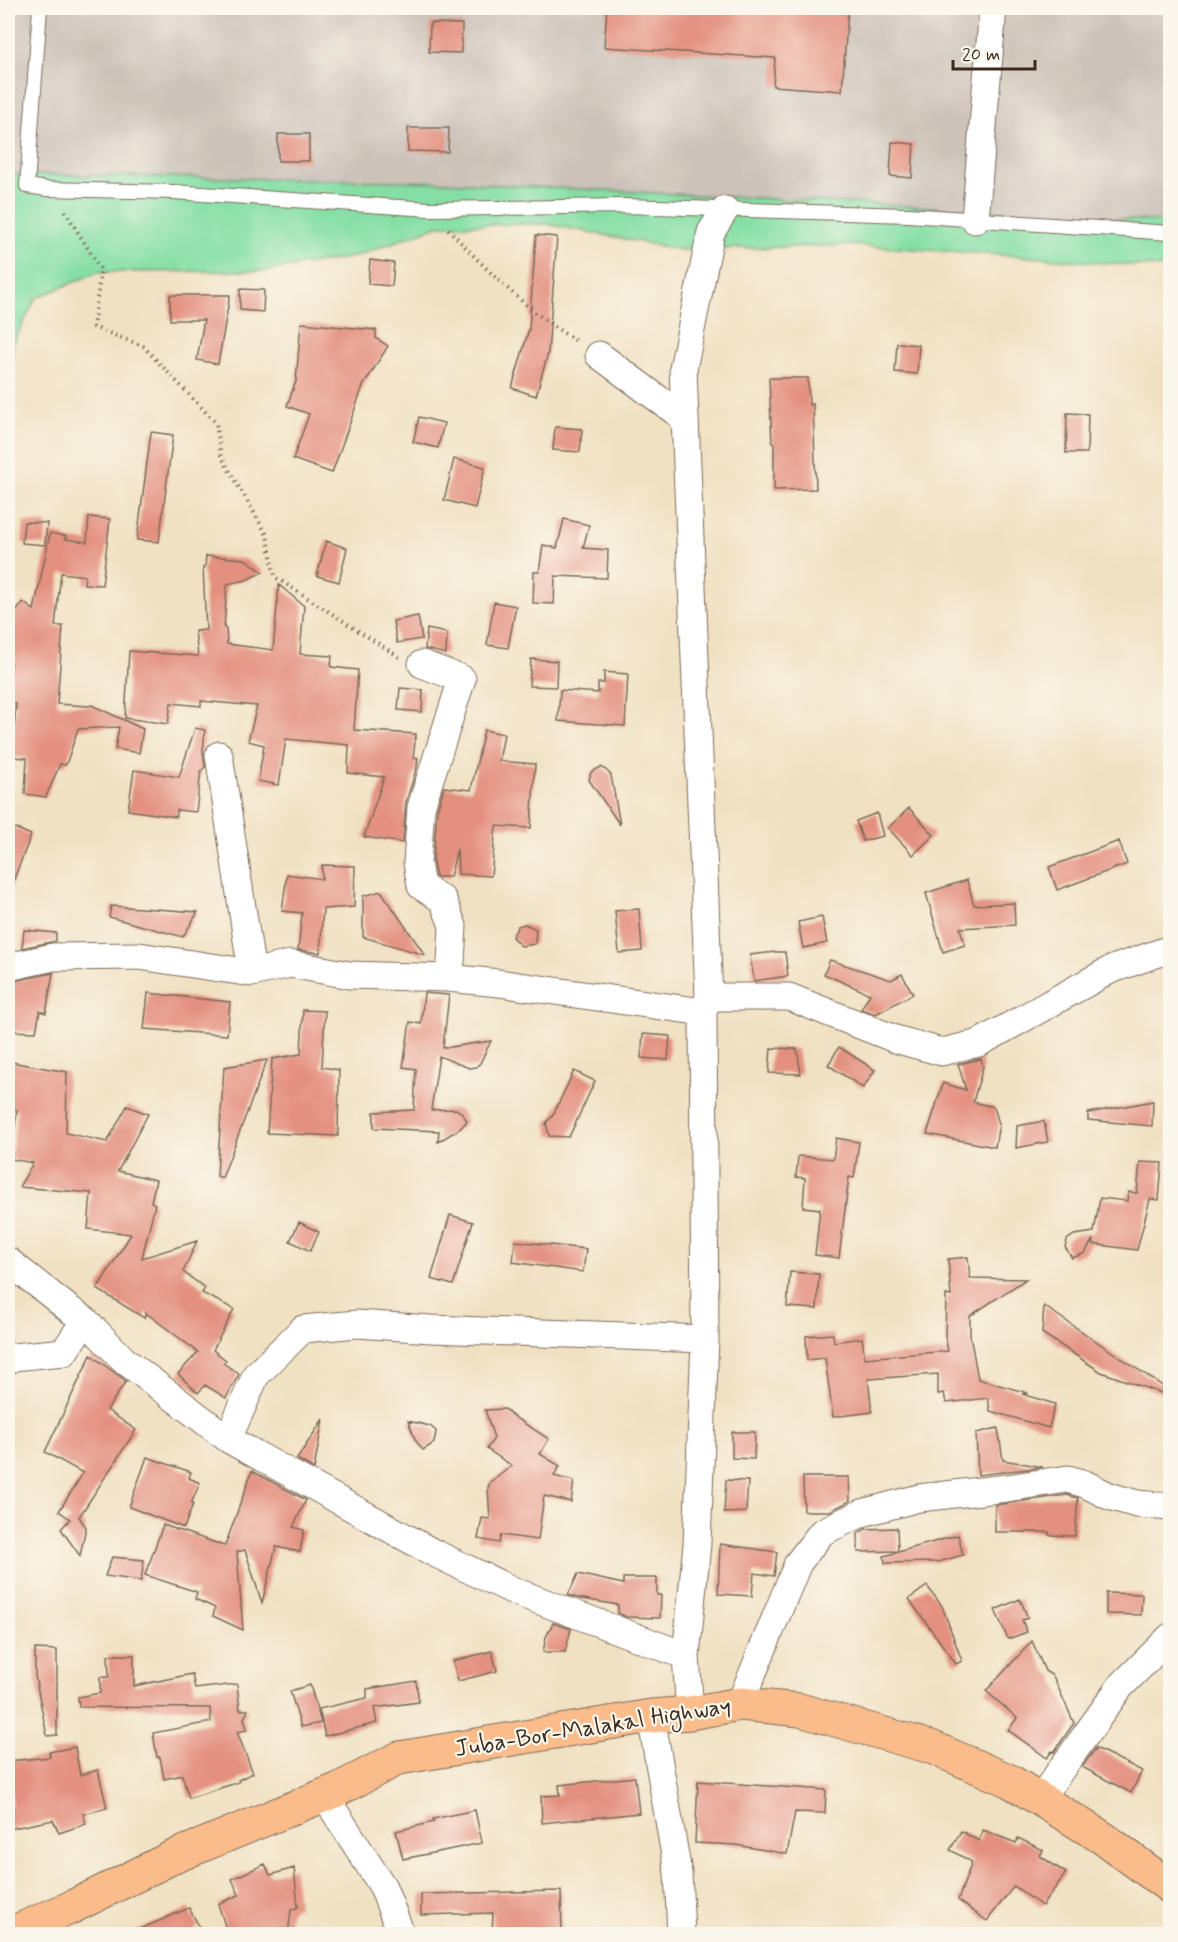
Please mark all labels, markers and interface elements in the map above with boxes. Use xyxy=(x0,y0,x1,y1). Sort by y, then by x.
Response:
scale bar xyxy=(953,33,1036,71)
text: 20 m xyxy=(962,43,1000,67)
street label: Juba-Bor-Malakal Highway xyxy=(453,1691,734,1767)

